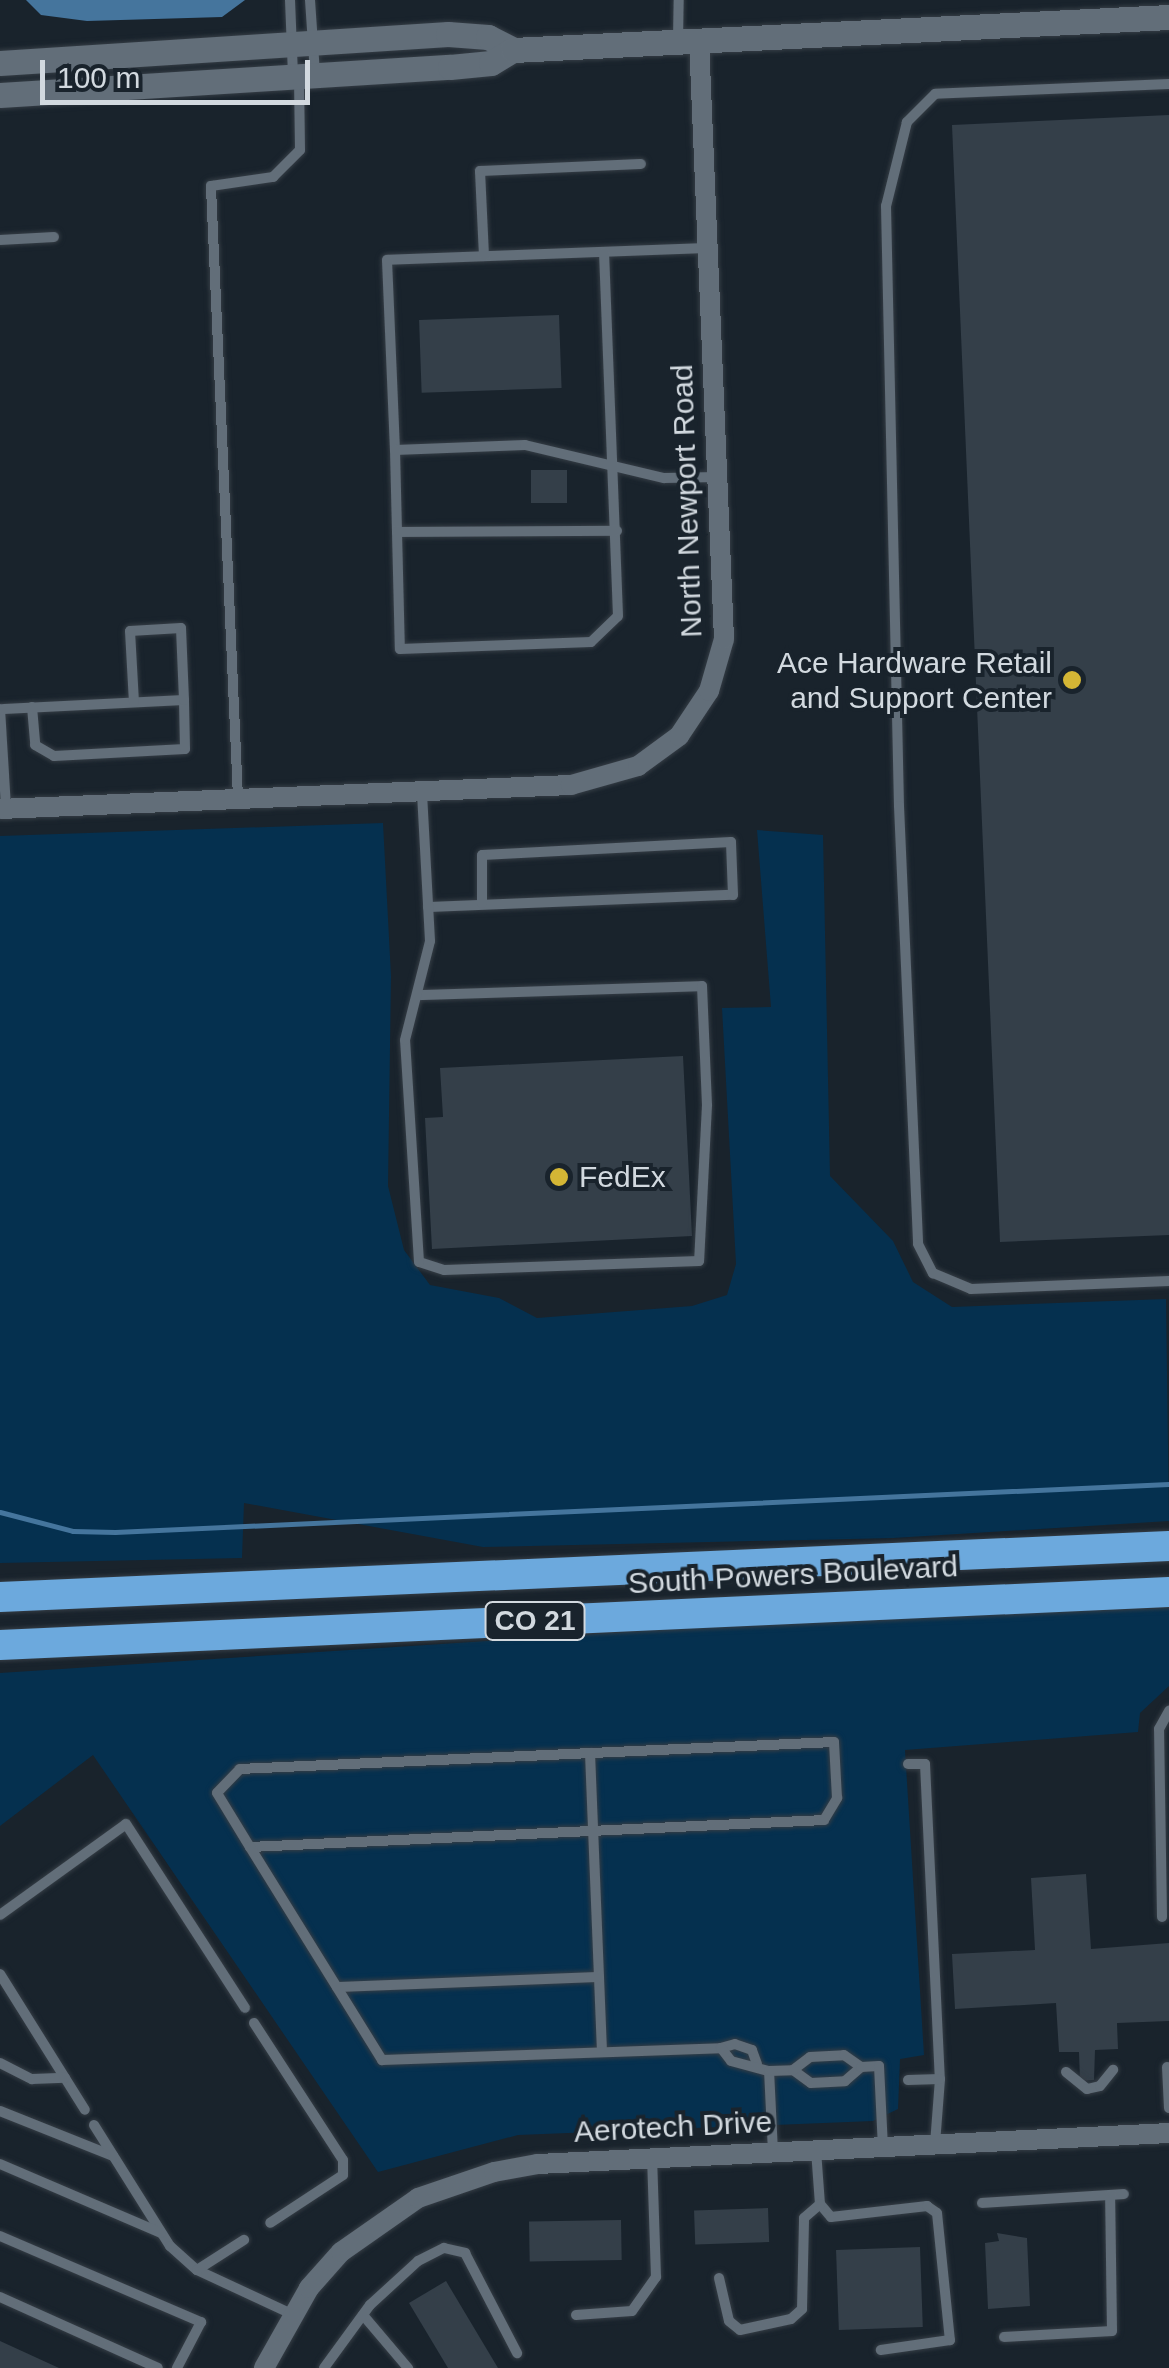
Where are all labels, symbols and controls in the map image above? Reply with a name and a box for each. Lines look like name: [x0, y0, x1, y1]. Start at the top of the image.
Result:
scale bar: [45, 40, 315, 102]
text: 100 m: [57, 61, 140, 94]
street label: North Newport Road: [664, 364, 710, 638]
place label: Ace Hardware Retail and Support Center: [777, 645, 1052, 716]
marker: Ace Hardware Retail and Support Center: [1061, 669, 1083, 691]
place label: FedEx: [579, 1159, 666, 1195]
marker: FedEx: [548, 1166, 570, 1188]
street label: South Powers Boulevard: [627, 1548, 959, 1602]
road number: CO 21: [482, 1598, 588, 1644]
street label: Aerotech Drive: [573, 2104, 773, 2150]

